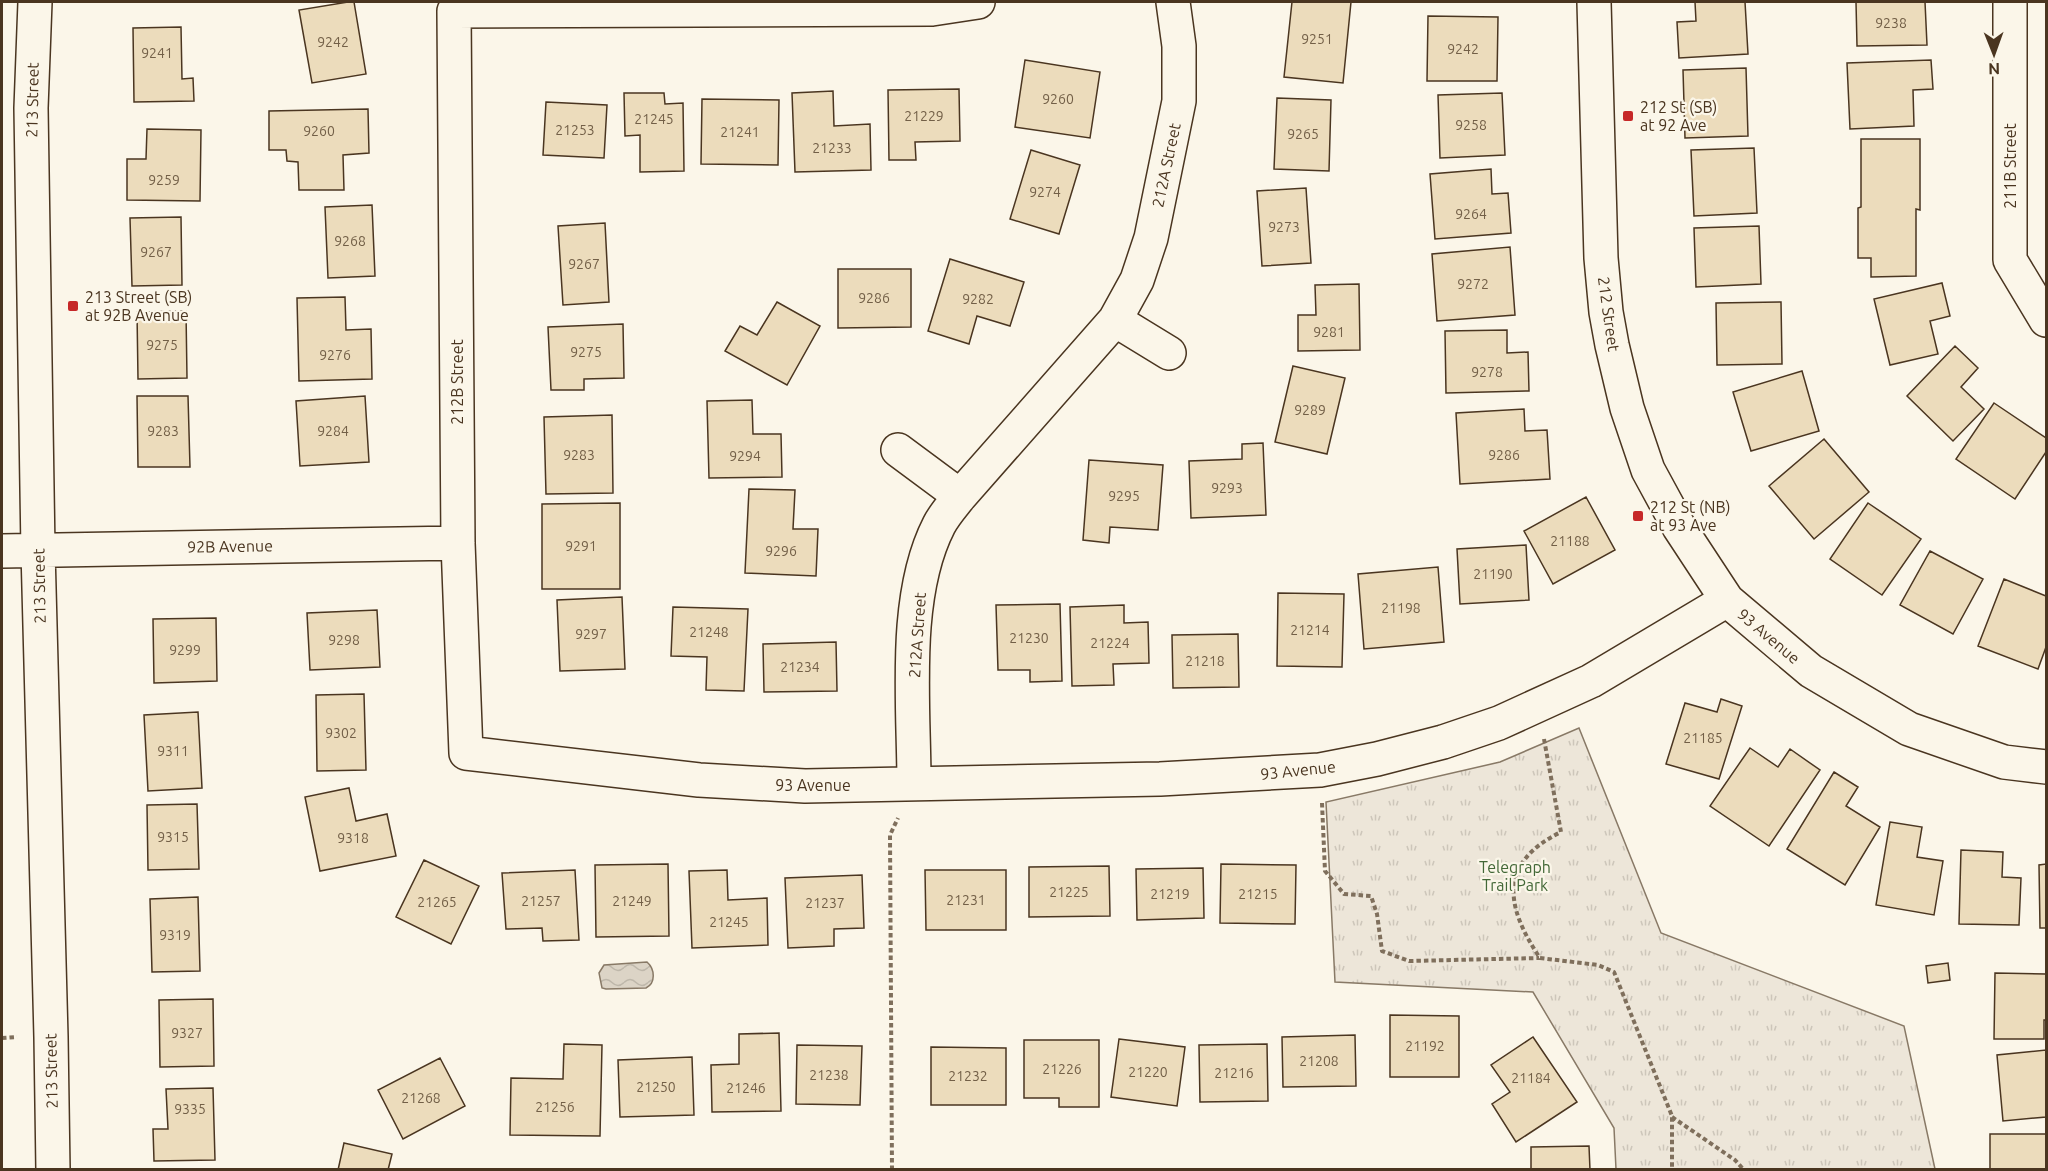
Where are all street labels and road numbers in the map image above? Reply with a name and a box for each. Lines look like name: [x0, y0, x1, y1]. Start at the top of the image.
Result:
street label: 213 Street: [22, 61, 42, 138]
street label: 212A Street: [1148, 120, 1184, 209]
street label: 211B Street: [2001, 123, 2019, 209]
street label: 212 Street: [1595, 275, 1623, 353]
street label: 212B Street: [448, 339, 466, 425]
street label: 92B Avenue: [187, 536, 273, 556]
street label: 213 Street: [29, 547, 49, 624]
street label: 212A Street: [905, 591, 929, 678]
street label: 93 Avenue: [1734, 605, 1804, 667]
street label: 93 Avenue: [1259, 757, 1337, 783]
street label: 93 Avenue: [775, 776, 851, 794]
street label: 213 Street: [41, 1032, 61, 1109]

